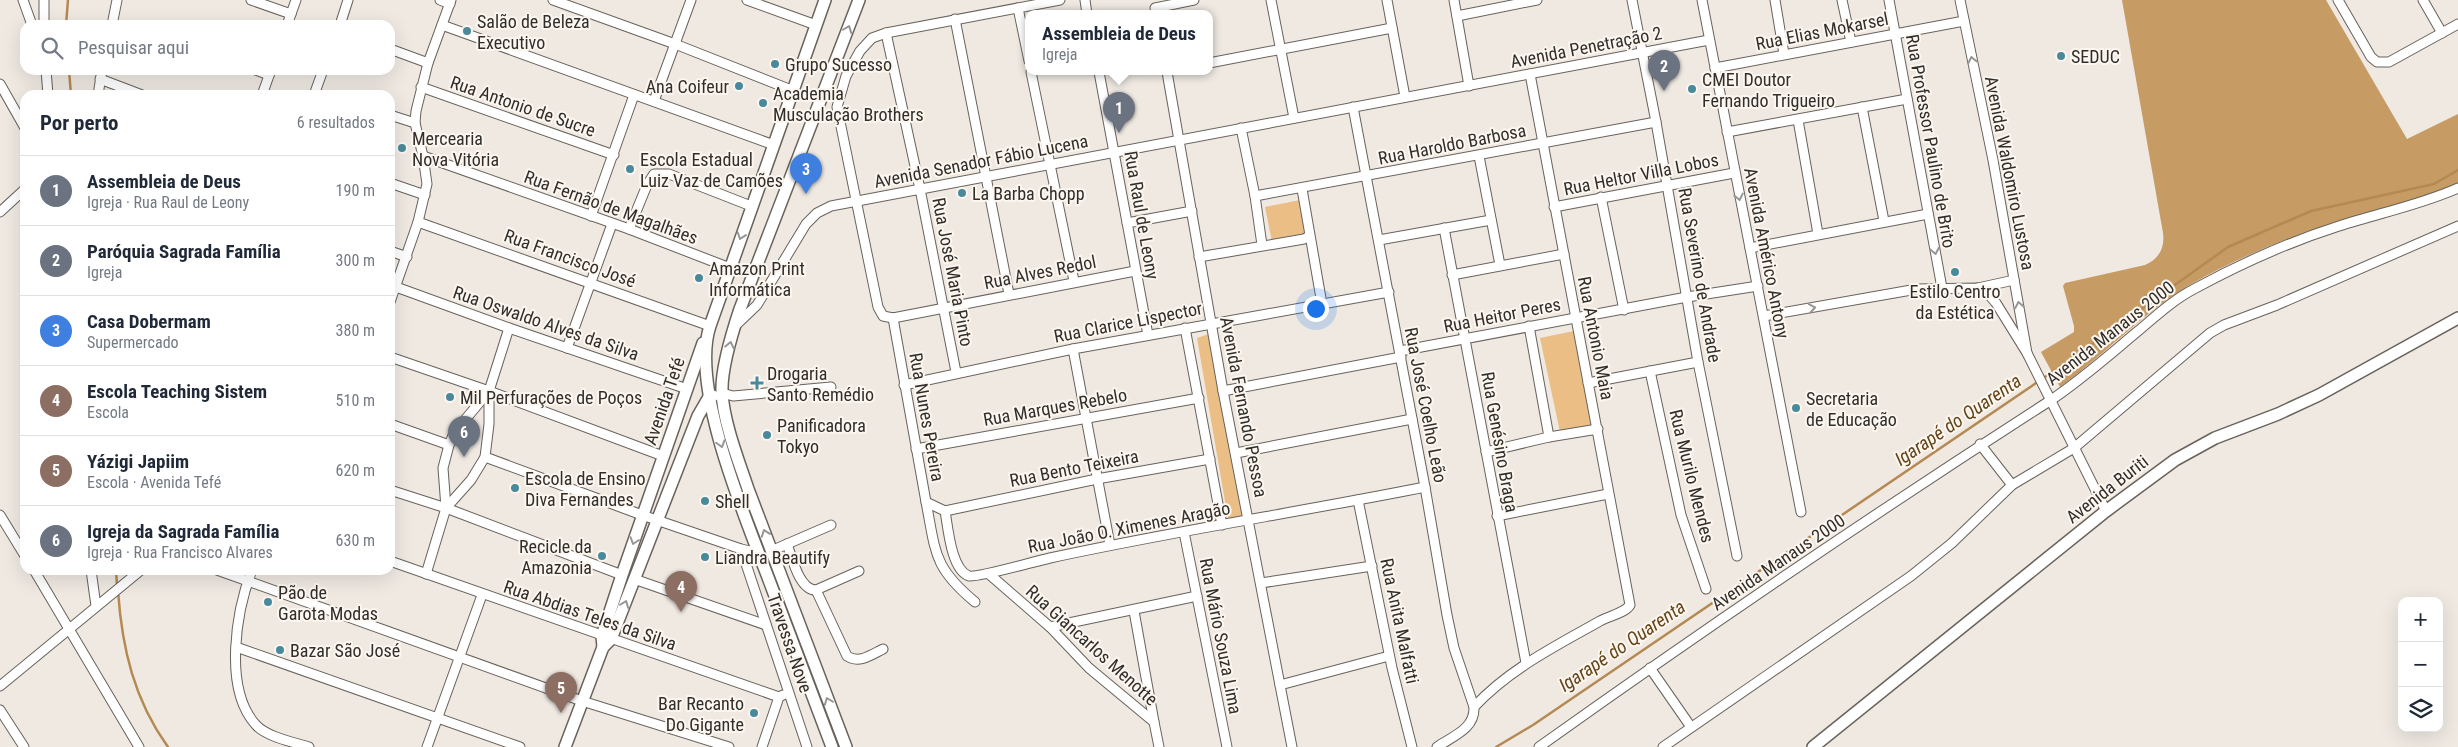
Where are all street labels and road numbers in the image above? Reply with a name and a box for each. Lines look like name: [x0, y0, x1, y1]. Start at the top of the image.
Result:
street label: Rua Elias Mokarsel: [1754, 8, 1890, 54]
street label: Avenida Penetração 2: [1508, 22, 1664, 72]
street label: Rua Professor Paulino de Brito: [1902, 32, 1960, 250]
street label: Rua Antonio de Sucre: [448, 71, 598, 141]
street label: Avenida Waldomiro Lustosa: [1981, 74, 2039, 272]
street label: Rua Haroldo Barbosa: [1376, 119, 1528, 169]
street label: Avenida Senador Fábio Lucena: [872, 130, 1090, 192]
street label: Rua Raul de Leony: [1120, 149, 1164, 281]
street label: Rua Heltor Villa Lobos: [1562, 149, 1720, 199]
street label: Rua Fernão de Magalhães: [521, 166, 701, 248]
street label: Avenida Américo Antony: [1740, 166, 1794, 341]
street label: Rua Severino de Andrade: [1674, 186, 1726, 364]
street label: Rua José Maria Pinto: [928, 196, 978, 348]
street label: Rua Francisco José: [501, 224, 639, 292]
street label: Rua Alves Redol: [982, 251, 1098, 293]
street label: Rua Antonio Maia: [1574, 275, 1618, 401]
street label: Avenida Manaus 2000: [2042, 277, 2178, 389]
street label: Rua Oswaldo Alves da Silva: [450, 281, 642, 365]
street label: Rua Heitor Peres: [1442, 293, 1562, 337]
street label: Rua Clarice Lispector: [1052, 297, 1204, 347]
street label: Avenida Fernando Pessoa: [1216, 315, 1272, 499]
street label: Rua José Coelho Leão: [1401, 326, 1451, 484]
street label: Rua Nunes Pereira: [905, 351, 949, 483]
street label: Avenida Tefé: [639, 355, 689, 447]
street label: Rua Genésino Braga: [1477, 370, 1523, 514]
street label: Rua Marques Rebelo: [982, 384, 1128, 430]
street label: Rua Murilo Mendes: [1665, 407, 1719, 545]
street label: Rua Bento Teixeira: [1008, 445, 1140, 491]
street label: Avenida Buriti: [2062, 451, 2152, 527]
street label: Rua João O. Ximenes Aragão: [1026, 497, 1232, 557]
street label: Avenida Manaus 2000: [1707, 509, 1849, 615]
street label: Rua Mário Souza Lima: [1196, 556, 1246, 716]
street label: Rua Anita Malfatti: [1376, 556, 1424, 686]
street label: Rua Abdias Teles da Silva: [501, 576, 679, 654]
street label: Rua Giancarlos Menotte: [1022, 580, 1162, 710]
street label: Travessa Nove: [763, 591, 817, 695]

